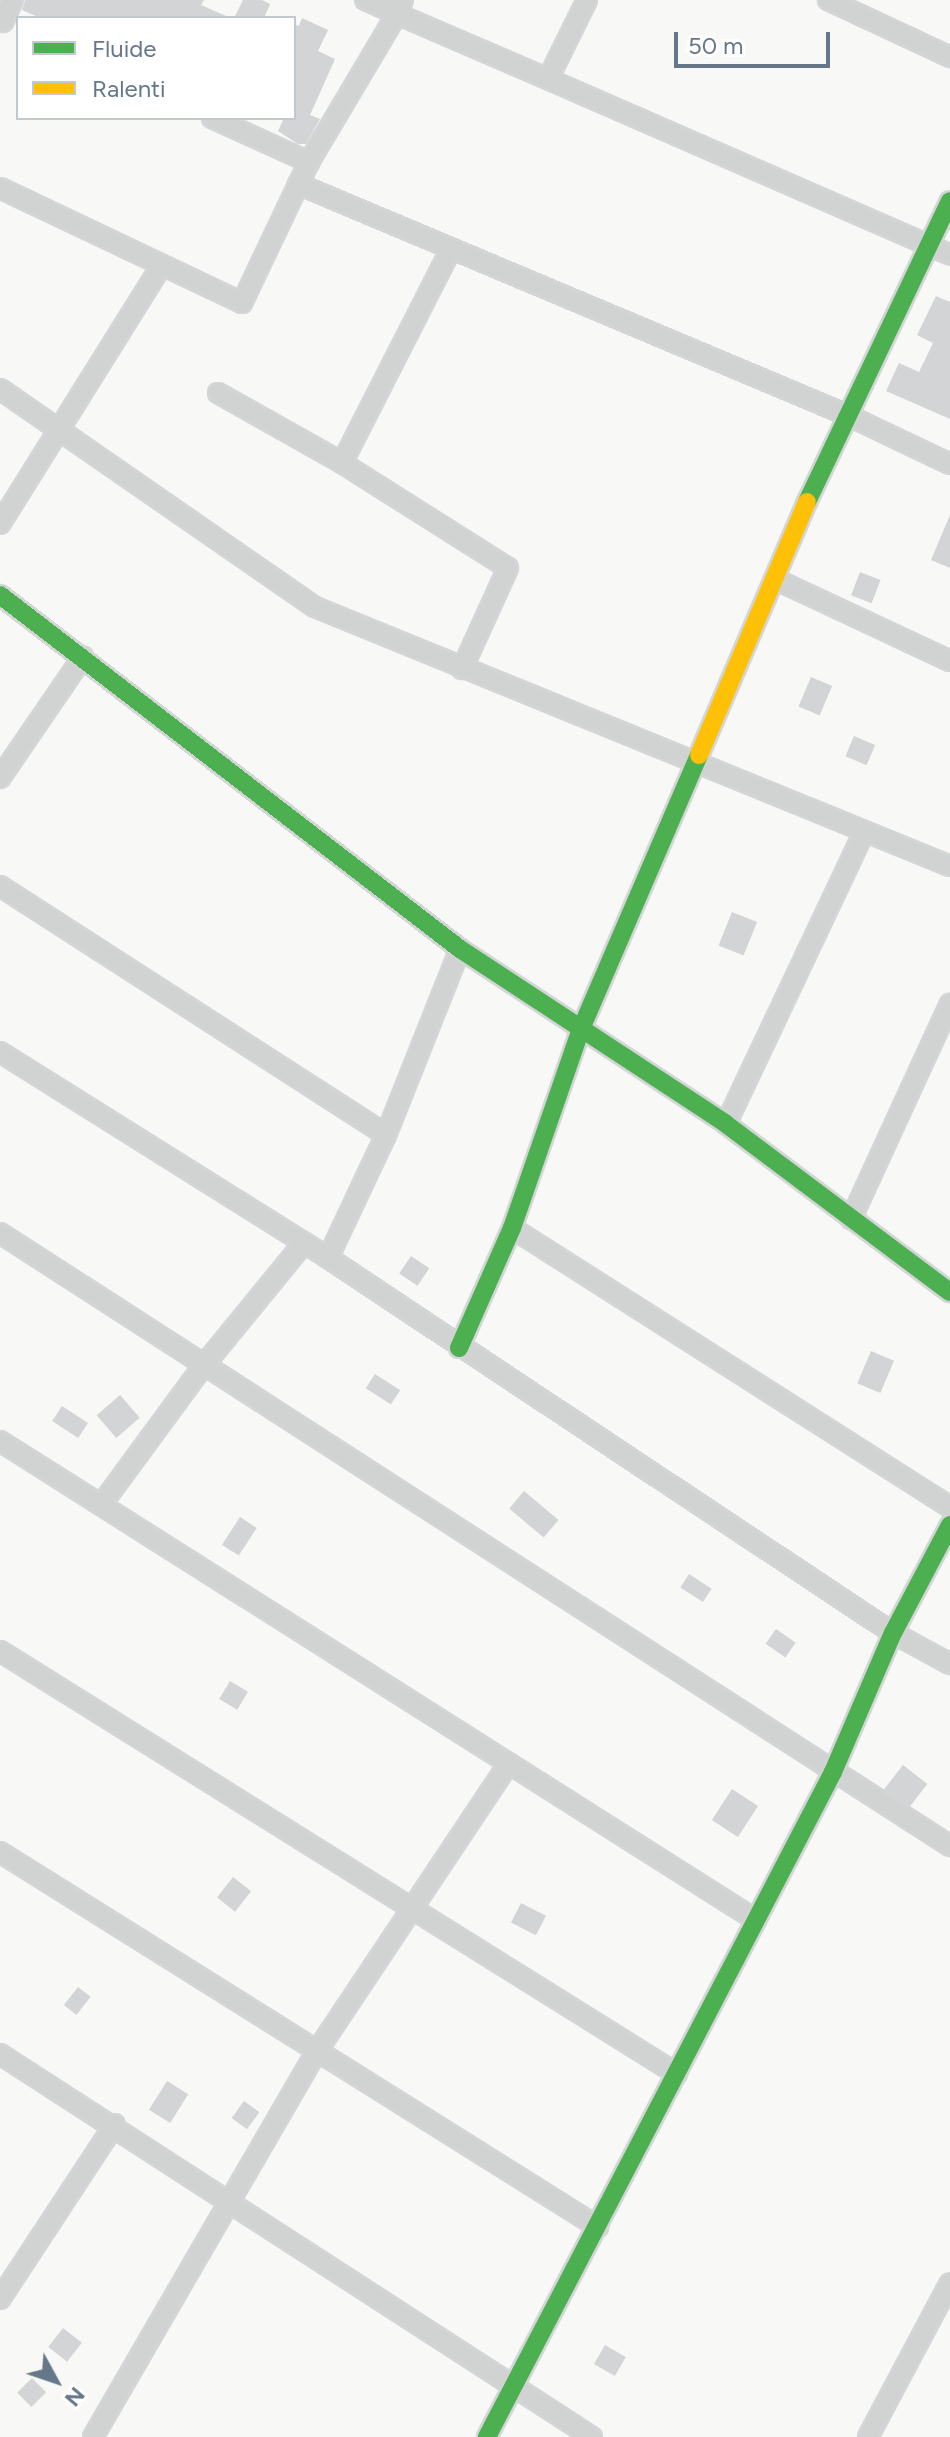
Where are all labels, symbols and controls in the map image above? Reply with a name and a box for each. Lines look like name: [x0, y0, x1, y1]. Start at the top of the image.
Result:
legend: [16, 16, 296, 120]
scale bar: [678, 16, 834, 66]
text: 50 m: [688, 31, 744, 60]
text: Fluide: [92, 34, 156, 63]
text: Ralenti: [92, 74, 166, 103]
north arrow: [16, 2341, 96, 2421]
text: N: [59, 2382, 91, 2412]

